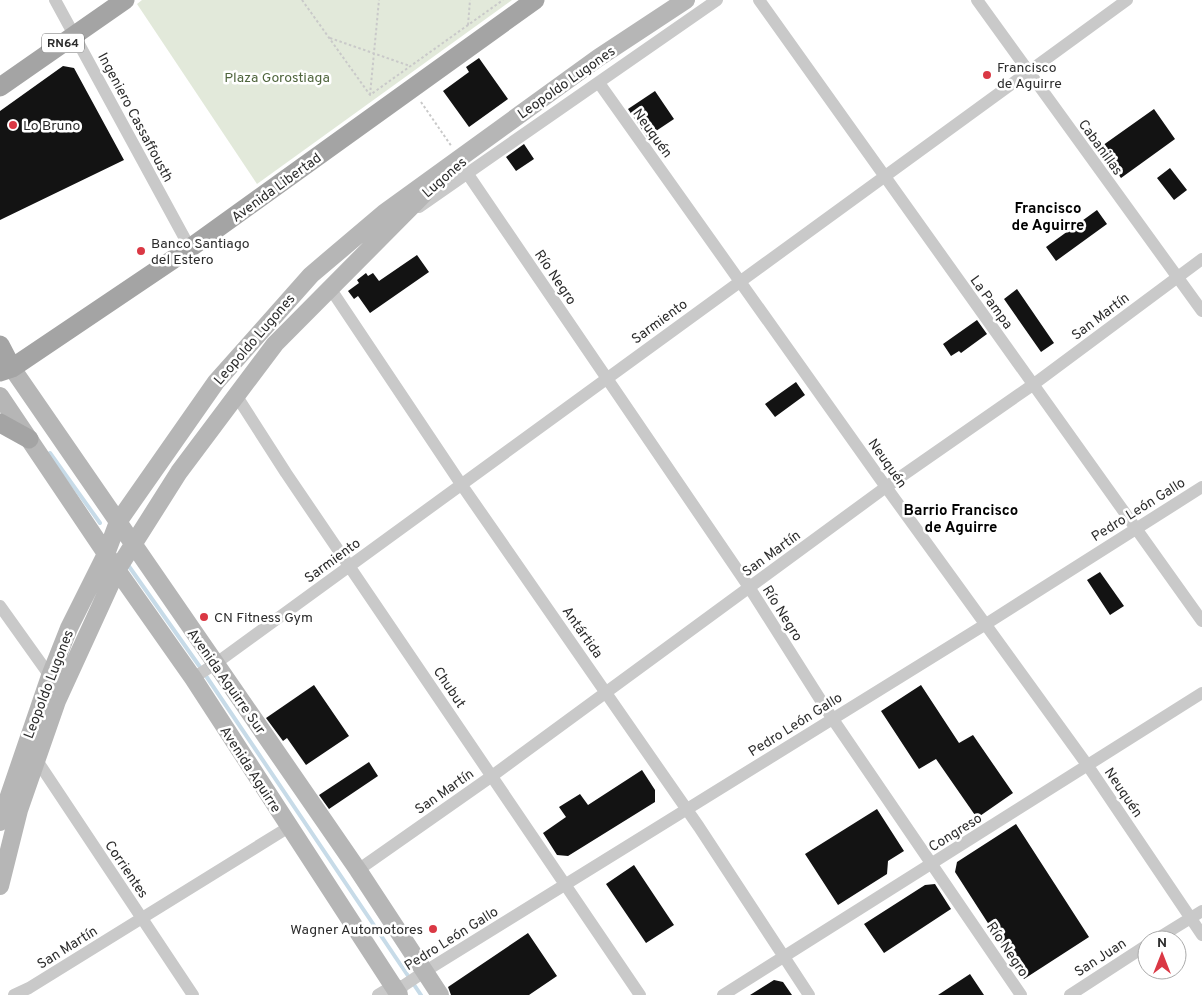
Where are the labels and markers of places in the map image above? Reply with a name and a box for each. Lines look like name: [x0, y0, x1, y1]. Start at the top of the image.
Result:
place label: Francisco de Aguirre: [997, 60, 1062, 93]
marker: Francisco de Aguirre: [981, 69, 993, 81]
place label: Lo Bruno: [23, 118, 81, 135]
marker: Lo Bruno: [7, 119, 19, 131]
place label: Banco Santiago del Estero: [151, 236, 250, 269]
marker: Banco Santiago del Estero: [135, 245, 147, 257]
place label: CN Fitness Gym: [214, 610, 313, 627]
marker: CN Fitness Gym: [198, 611, 210, 623]
place label: Wagner Automotores: [290, 922, 423, 939]
marker: Wagner Automotores: [427, 923, 439, 935]

